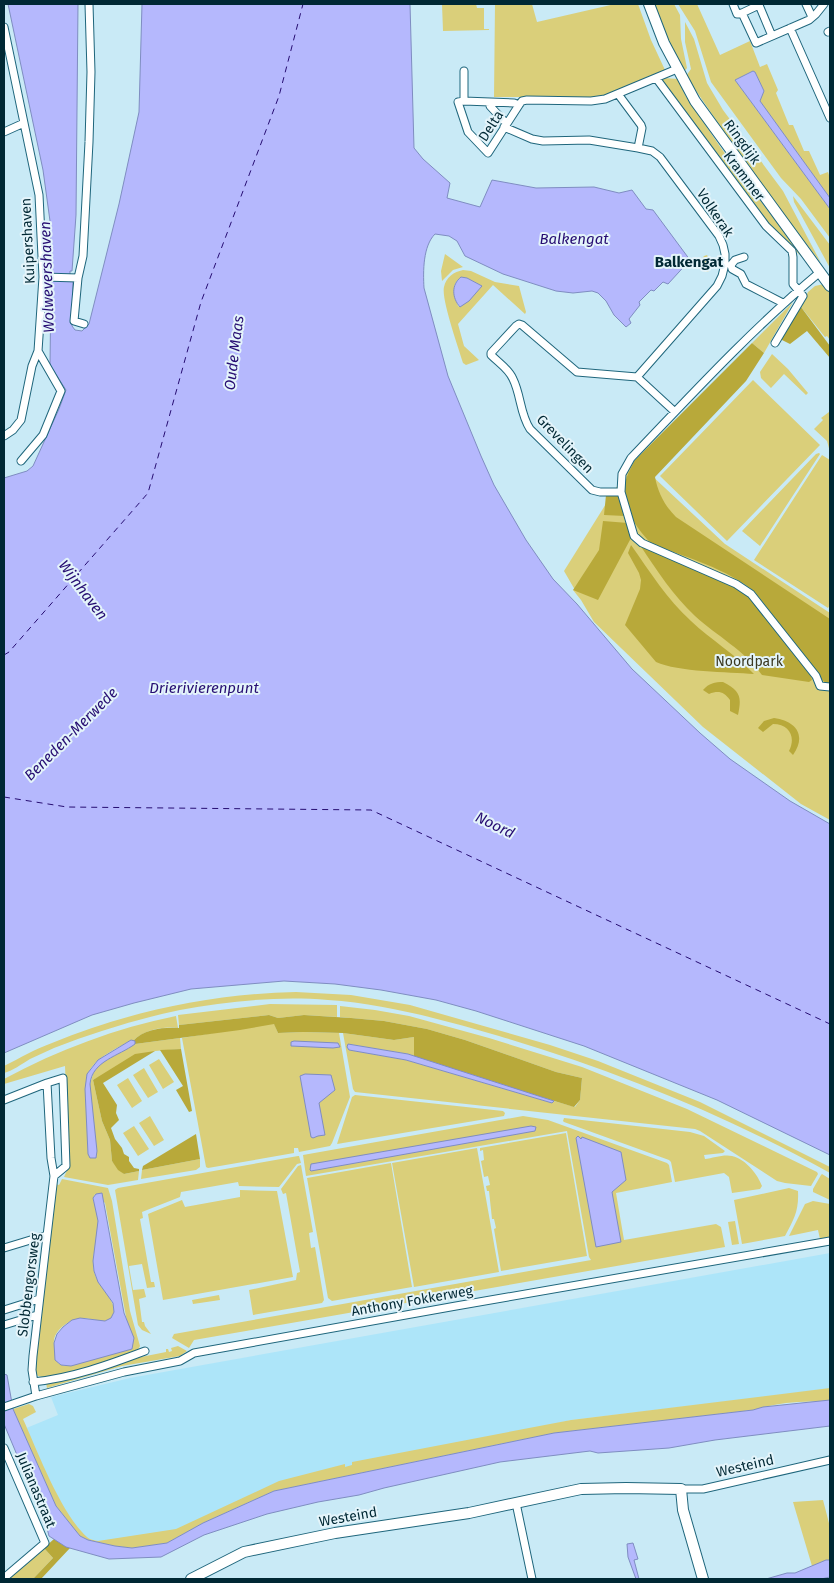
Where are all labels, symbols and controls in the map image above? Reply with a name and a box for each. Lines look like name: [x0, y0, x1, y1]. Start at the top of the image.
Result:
street label: Delta: [475, 107, 507, 145]
street label: Ringdijk: [720, 116, 764, 168]
street label: Krammer: [720, 148, 769, 205]
street label: Volkerak: [693, 186, 738, 241]
street label: Kuipershaven: [17, 198, 39, 284]
water label: Wolwevershaven: [36, 221, 58, 333]
water label: Balkengat: [539, 230, 609, 248]
district label: Balkengat: [655, 253, 724, 271]
water label: Oude Maas: [220, 315, 248, 391]
street label: Grevelingen: [533, 411, 597, 477]
water label: Wijnhaven: [55, 557, 111, 623]
park label: Noordpark: [715, 653, 784, 670]
water label: Drierivierenpunt: [149, 679, 259, 697]
water label: Beneden-Merwede: [21, 684, 121, 784]
water label: Noord: [472, 808, 518, 842]
street label: Slobbengorsweg: [14, 1232, 44, 1338]
street label: Anthony Fokkerweg: [350, 1282, 475, 1320]
street label: Julianastraat: [12, 1450, 60, 1531]
street label: Westeind: [715, 1451, 775, 1481]
street label: Westeind: [318, 1504, 378, 1530]

